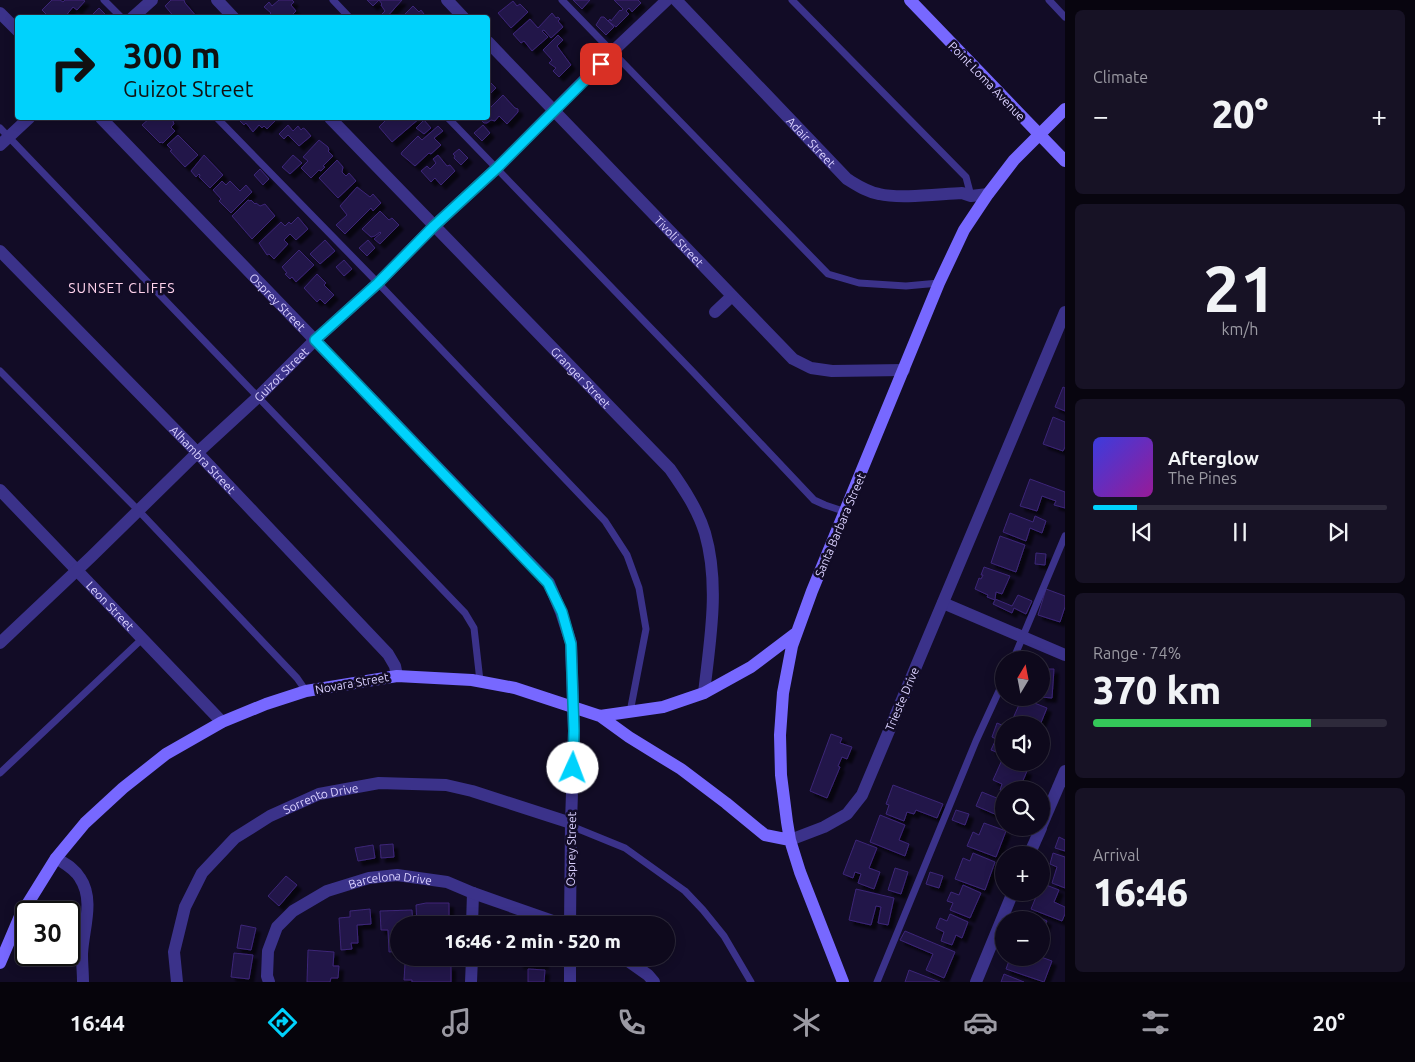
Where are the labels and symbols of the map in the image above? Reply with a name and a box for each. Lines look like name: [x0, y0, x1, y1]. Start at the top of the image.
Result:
street label: Point Loma Avenue: [946, 39, 1028, 123]
pin: [580, 43, 622, 85]
street label: Adair Street: [784, 114, 839, 170]
street label: Tivoli Street: [652, 213, 707, 269]
street label: Osprey Street: [247, 270, 309, 333]
district label: SUNSET CLIFFS: [68, 280, 176, 296]
street label: Guizot Street: [251, 344, 311, 404]
street label: Granger Street: [549, 344, 614, 411]
street label: Alhambra Street: [168, 423, 239, 496]
street label: Santa Barbara Street: [812, 471, 868, 579]
street label: Leon Street: [84, 578, 137, 633]
north arrow: [995, 651, 1050, 706]
street label: Trieste Drive: [883, 665, 921, 733]
street label: Novara Street: [314, 670, 390, 696]
position arrow: [546, 741, 598, 793]
street label: Sorrento Drive: [281, 780, 359, 816]
street label: Osprey Street: [564, 811, 578, 886]
street label: Barcelona Drive: [347, 868, 433, 891]
speed limit sign: 30: [15, 901, 80, 966]

